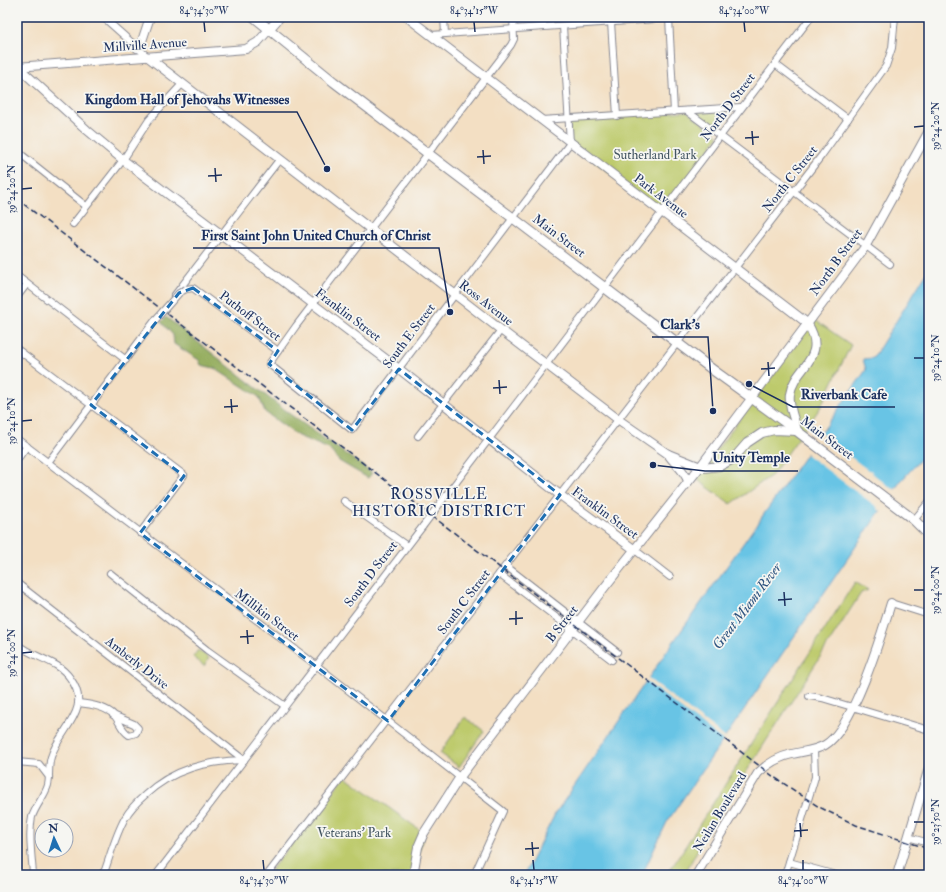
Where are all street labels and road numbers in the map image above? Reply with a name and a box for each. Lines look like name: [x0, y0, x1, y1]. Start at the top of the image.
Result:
street label: Millville Avenue: [102, 34, 188, 56]
street label: North D Street: [697, 70, 759, 144]
street label: North C Street: [759, 143, 821, 215]
street label: Park Avenue: [631, 170, 692, 222]
street label: Main Street: [529, 211, 589, 261]
street label: North B Street: [806, 225, 866, 299]
street label: Ross Avenue: [456, 277, 517, 330]
street label: Franklin Street: [312, 285, 384, 345]
street label: Puthoff Street: [216, 288, 284, 344]
street label: South E Street: [379, 300, 439, 372]
street label: Main Street: [797, 413, 857, 463]
street label: Franklin Street: [569, 483, 641, 543]
street label: South D Street: [341, 538, 401, 610]
street label: South C Street: [434, 566, 494, 638]
street label: Millikin Street: [232, 586, 302, 644]
street label: B Street: [543, 602, 581, 646]
street label: Amberly Drive: [101, 633, 172, 694]
street label: Neilan Boulevard: [690, 769, 751, 855]

